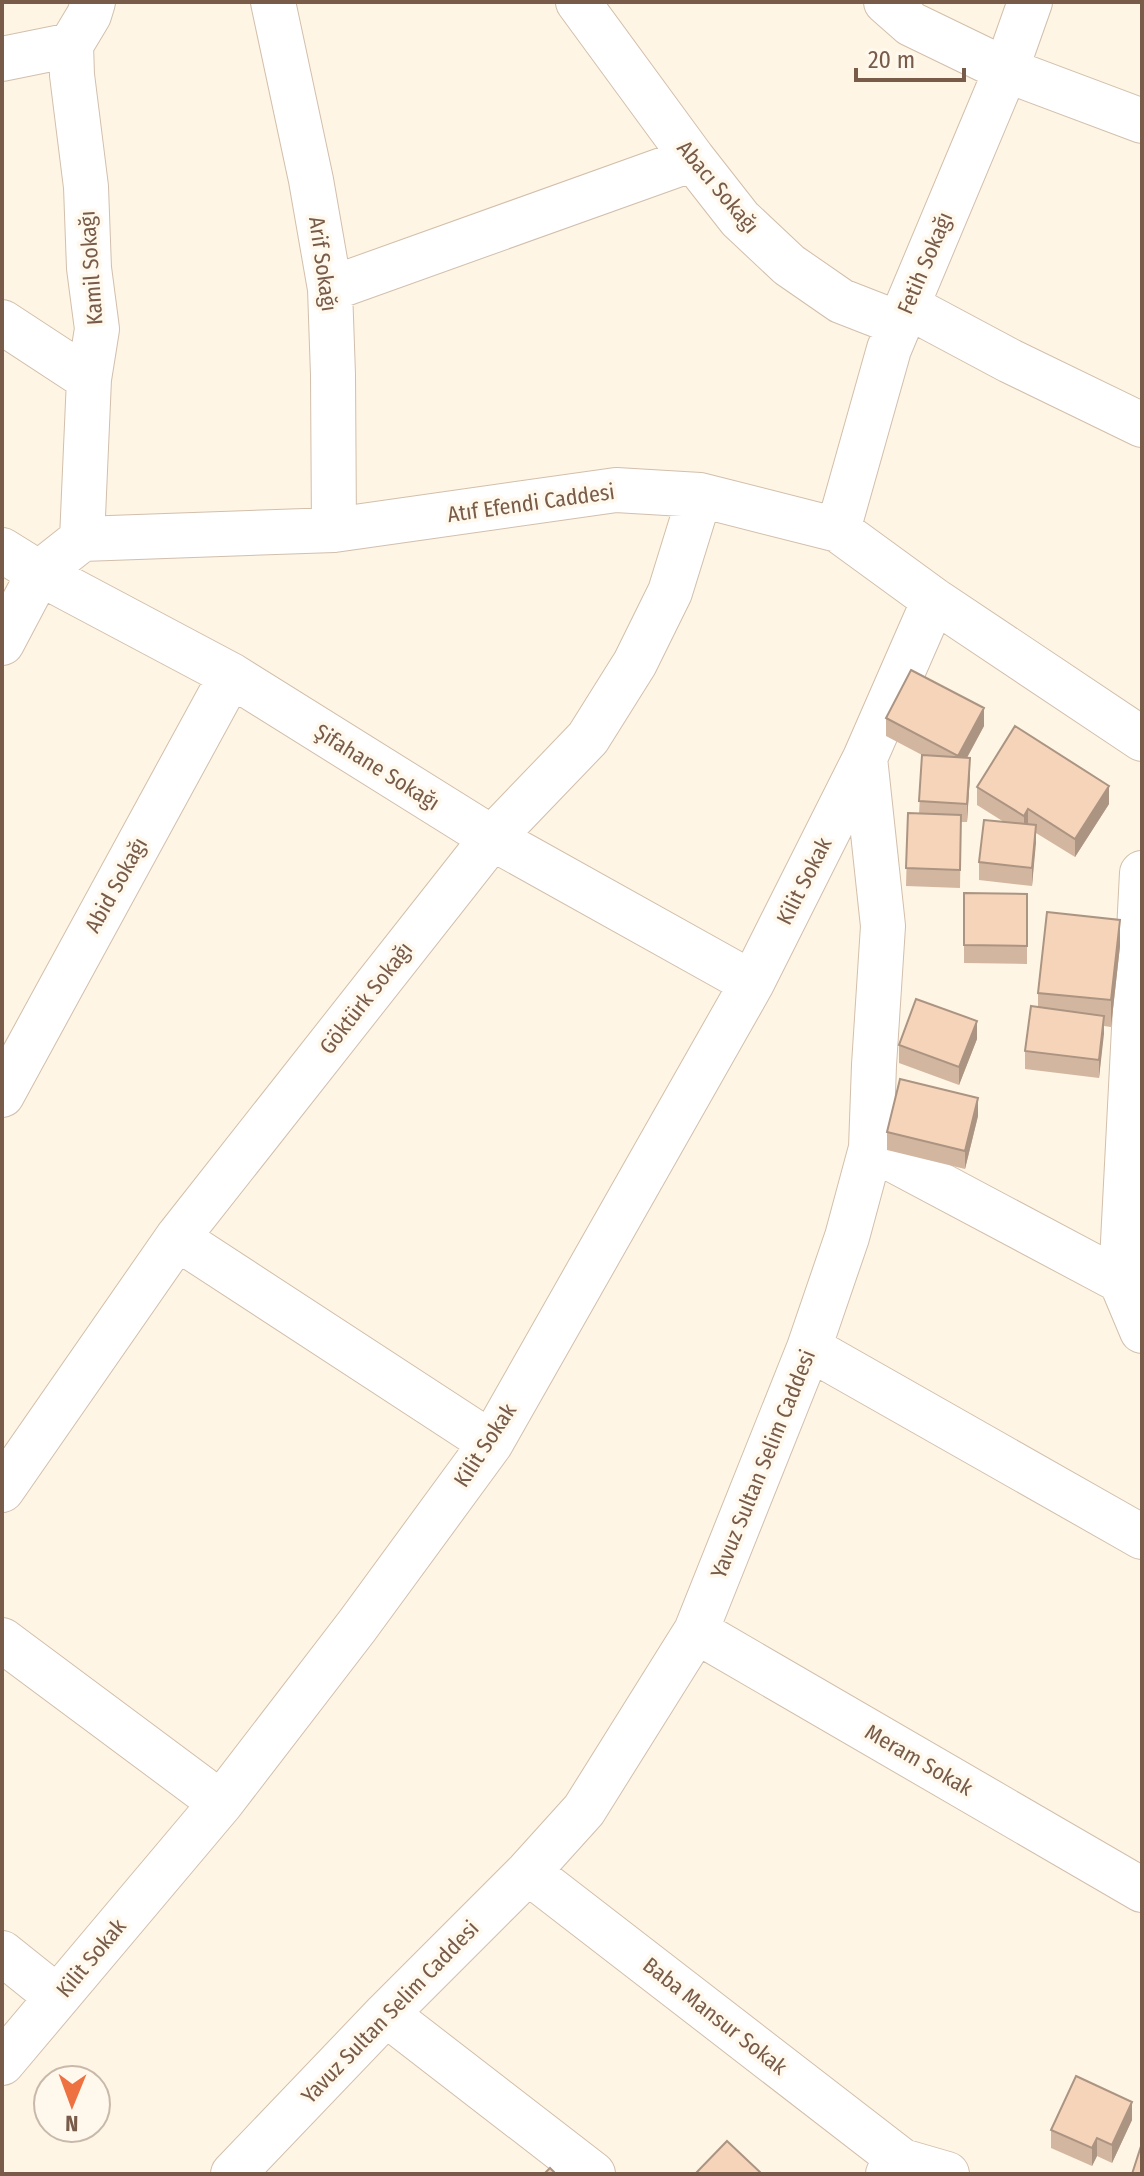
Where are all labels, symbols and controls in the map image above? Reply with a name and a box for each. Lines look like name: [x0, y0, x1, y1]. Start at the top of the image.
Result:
scale bar: [856, 32, 964, 82]
text: 20 m: [868, 46, 915, 74]
street label: Abacı Sokağı: [671, 135, 765, 239]
street label: Fetih Sokağı: [891, 208, 959, 318]
street label: Kamil Sokağı: [74, 210, 108, 326]
street label: Arif Sokağı: [303, 215, 343, 313]
street label: Atıf Efendi Caddesi: [446, 478, 616, 528]
street label: Şifahane Sokağı: [309, 718, 445, 816]
street label: Kilit Sokak: [771, 832, 838, 929]
street label: Abid Sokağı: [79, 833, 153, 937]
street label: Göktürk Sokağı: [314, 936, 418, 1060]
street label: Yavuz Sultan Selim Caddesi: [705, 1346, 821, 1582]
street label: Kilit Sokak: [448, 1397, 522, 1492]
street label: Meram Sokak: [860, 1718, 978, 1802]
street label: Kilit Sokak: [50, 1913, 132, 2003]
street label: Yavuz Sultan Selim Caddesi: [296, 1915, 484, 2109]
street label: Baba Mansur Sokak: [638, 1951, 793, 2081]
north arrow: [32, 2064, 112, 2144]
text: N: [65, 2110, 78, 2137]

